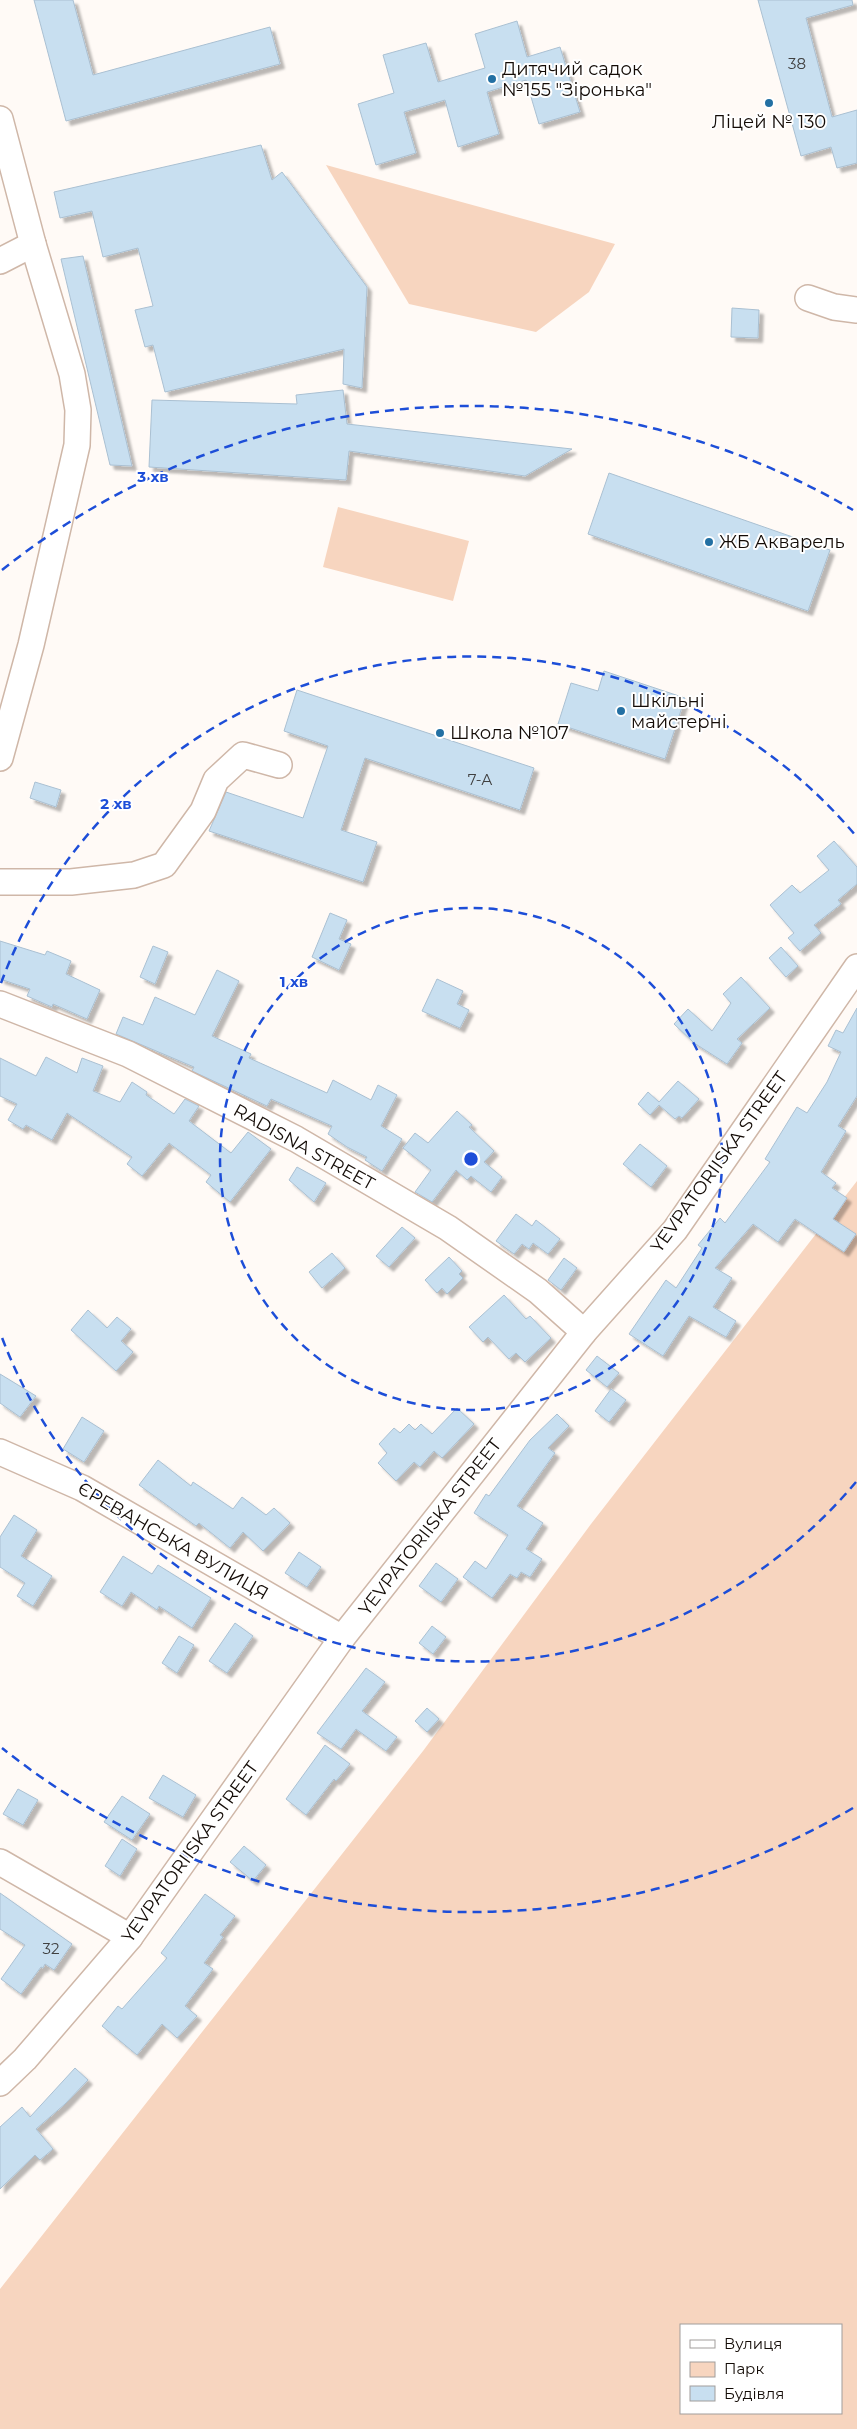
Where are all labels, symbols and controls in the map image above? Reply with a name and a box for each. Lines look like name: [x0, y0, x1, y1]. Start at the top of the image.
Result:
house number: 38: [788, 54, 806, 73]
place label: Дитячий садок №155 "Зіронька": [502, 58, 652, 101]
marker: Дитячий садок №155 "Зіронька": [486, 73, 498, 85]
marker: Ліцей № 130: [763, 97, 775, 109]
place label: Ліцей № 130: [712, 111, 826, 133]
text: 3 хв: [136, 467, 169, 486]
place label: ЖБ Акварель: [719, 531, 845, 553]
marker: ЖБ Акварель: [703, 536, 715, 548]
place label: Шкільні майстерні: [631, 690, 727, 733]
marker: Шкільні майстерні: [615, 705, 627, 717]
place label: Школа №107: [450, 722, 569, 744]
marker: Школа №107: [434, 727, 446, 739]
house number: 7-А: [468, 770, 492, 789]
text: 2 хв: [100, 794, 132, 813]
text: 1 хв: [280, 972, 308, 991]
street label: YEVPATORIISKA STREET: [646, 1067, 793, 1257]
street label: RADISNA STREET: [229, 1099, 379, 1195]
centre of rings: [462, 1150, 480, 1168]
street label: YEVPATORIISKA STREET: [354, 1434, 506, 1620]
street label: ЄРЕВАНСЬКА ВУЛИЦЯ: [74, 1477, 272, 1605]
street label: YEVPATORIISKA STREET: [117, 1757, 264, 1947]
house number: 32: [43, 1939, 59, 1958]
legend: [680, 2324, 842, 2414]
text: Вулиця: [724, 2334, 782, 2353]
text: Парк: [724, 2359, 764, 2378]
text: Будівля: [724, 2384, 784, 2403]

